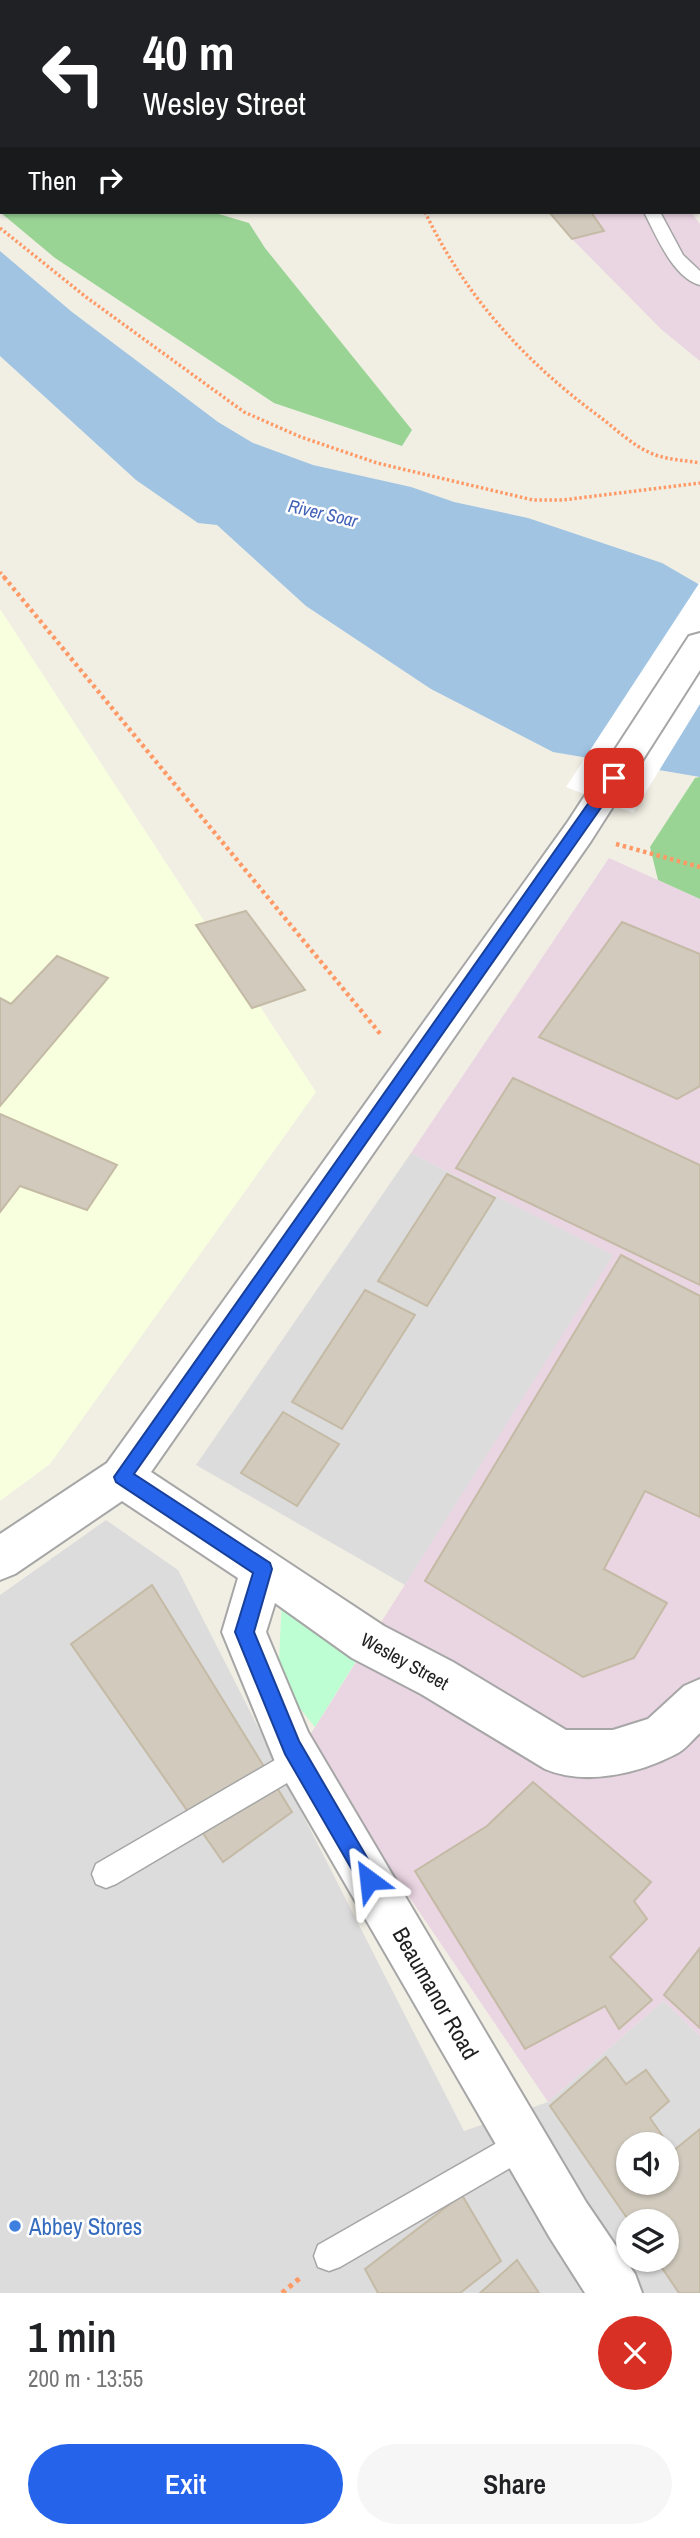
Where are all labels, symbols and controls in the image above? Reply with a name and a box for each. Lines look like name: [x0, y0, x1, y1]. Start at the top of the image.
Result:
text: 40 m: [143, 19, 235, 85]
icon: left: [28, 28, 119, 119]
text: Wesley Street: [143, 82, 306, 125]
icon: right: [91, 161, 129, 199]
text: Then: [28, 163, 77, 198]
water label: River Soar: [286, 493, 361, 533]
pin: [584, 748, 644, 808]
icon: arrive: [595, 759, 633, 797]
street label: Wesley Street: [356, 1626, 454, 1696]
position arrow: [332, 1843, 406, 1917]
street label: Beaumanor Road: [386, 1921, 486, 2065]
map controls: [616, 2132, 679, 2272]
button: sound: [616, 2132, 679, 2195]
button: layers: [616, 2209, 679, 2272]
place label: Abbey Stores: [28, 2211, 142, 2242]
marker: Abbey Stores: [7, 2218, 23, 2234]
text: 1 min: [28, 2309, 117, 2365]
button: close: [598, 2316, 672, 2390]
text: 200 m · 13:55: [28, 2363, 143, 2394]
button: Exit: [28, 2444, 343, 2524]
button: Share: [357, 2444, 672, 2524]

